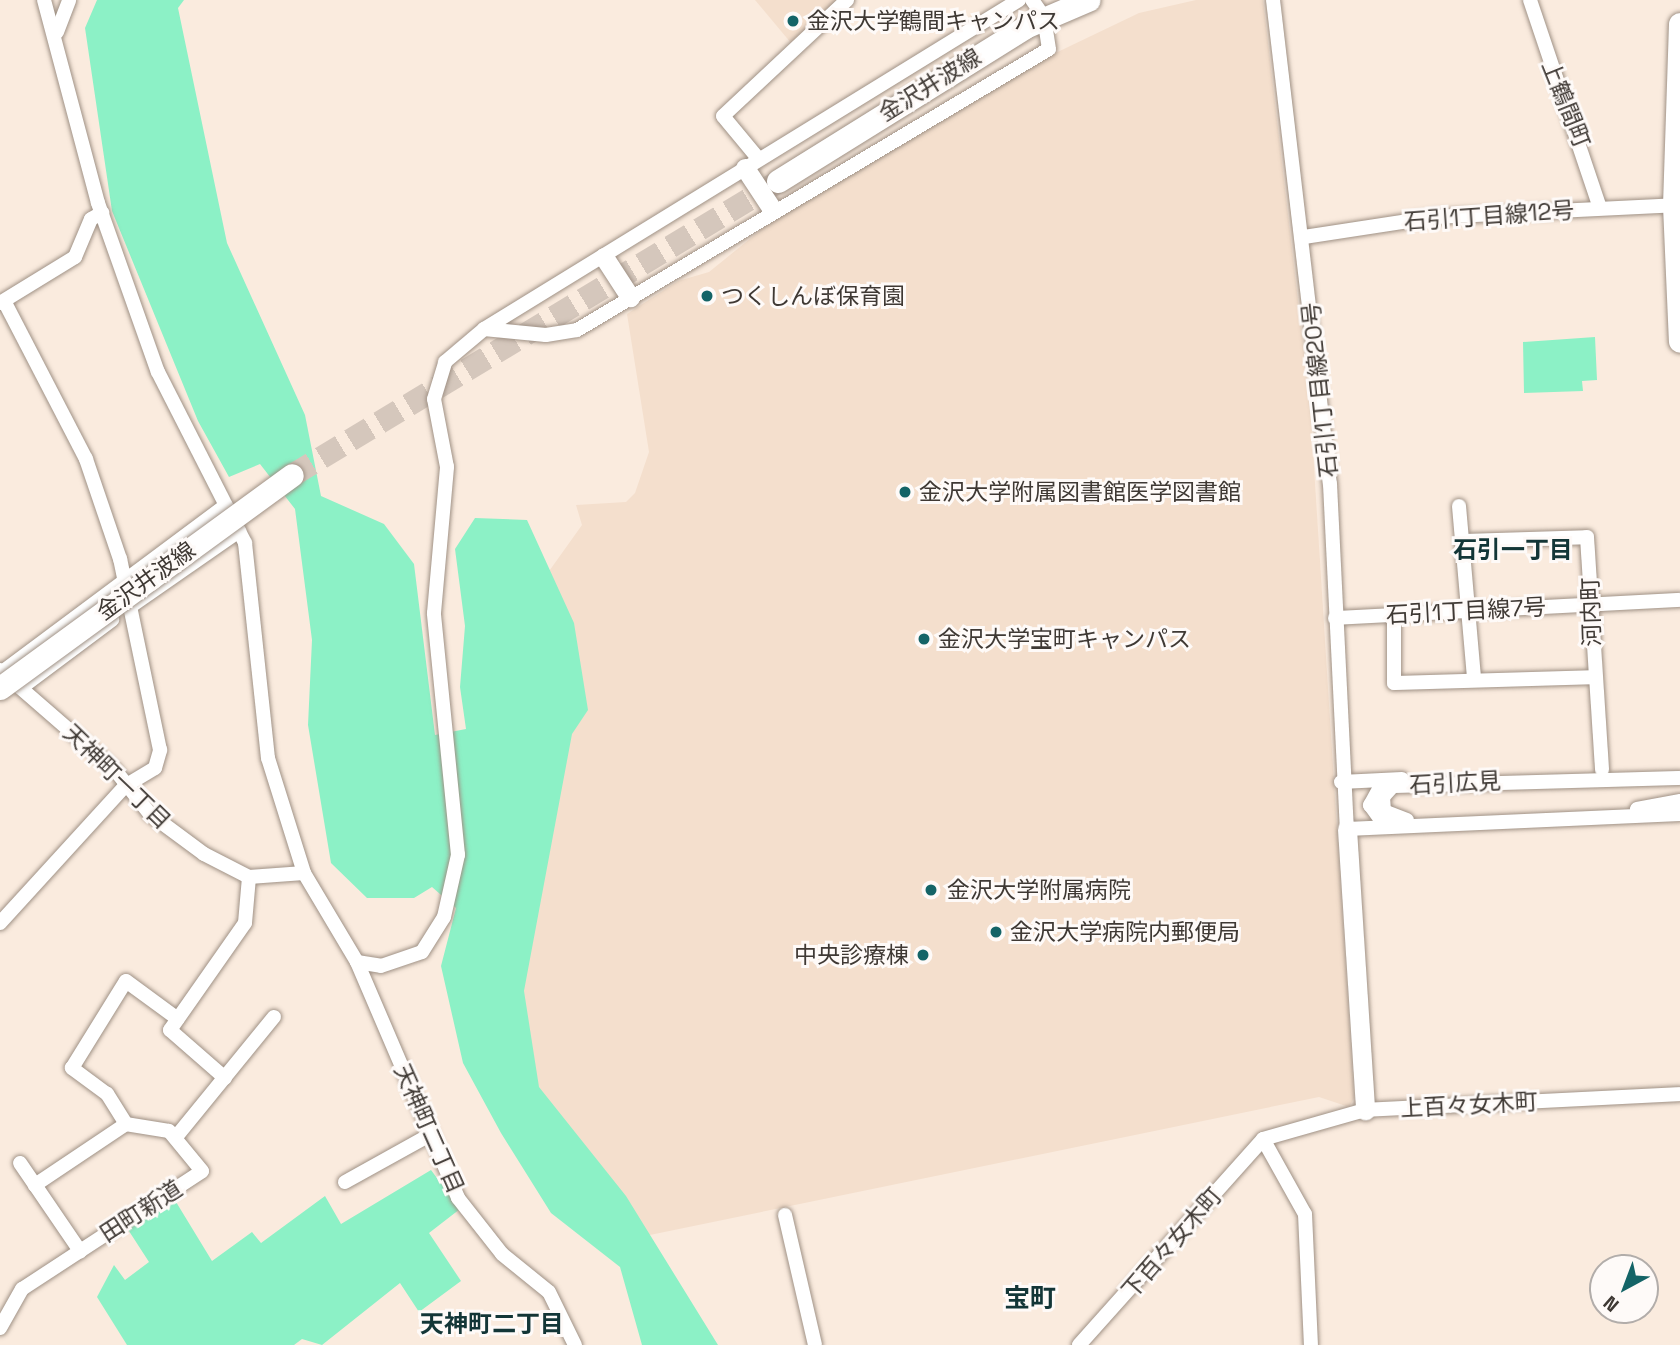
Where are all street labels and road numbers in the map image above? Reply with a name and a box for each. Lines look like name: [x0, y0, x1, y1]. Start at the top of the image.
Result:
street label: 金沢井波線: [874, 43, 986, 127]
street label: 上鶴間町: [1536, 56, 1596, 152]
street label: 石引1丁目線12号: [1403, 196, 1575, 236]
street label: 石引1丁目線20号: [1297, 301, 1343, 479]
street label: 金沢井波線: [91, 536, 201, 626]
street label: 河内町: [1576, 577, 1606, 647]
street label: 石引1丁目線7号: [1385, 593, 1547, 629]
street label: 天神町一丁目: [58, 719, 176, 835]
street label: 石引広見: [1408, 767, 1502, 799]
street label: 天神町二丁目: [388, 1060, 470, 1198]
street label: 上百々女木町: [1399, 1088, 1539, 1122]
street label: 田町新道: [95, 1174, 187, 1248]
street label: 下百々女木町: [1116, 1182, 1228, 1304]

